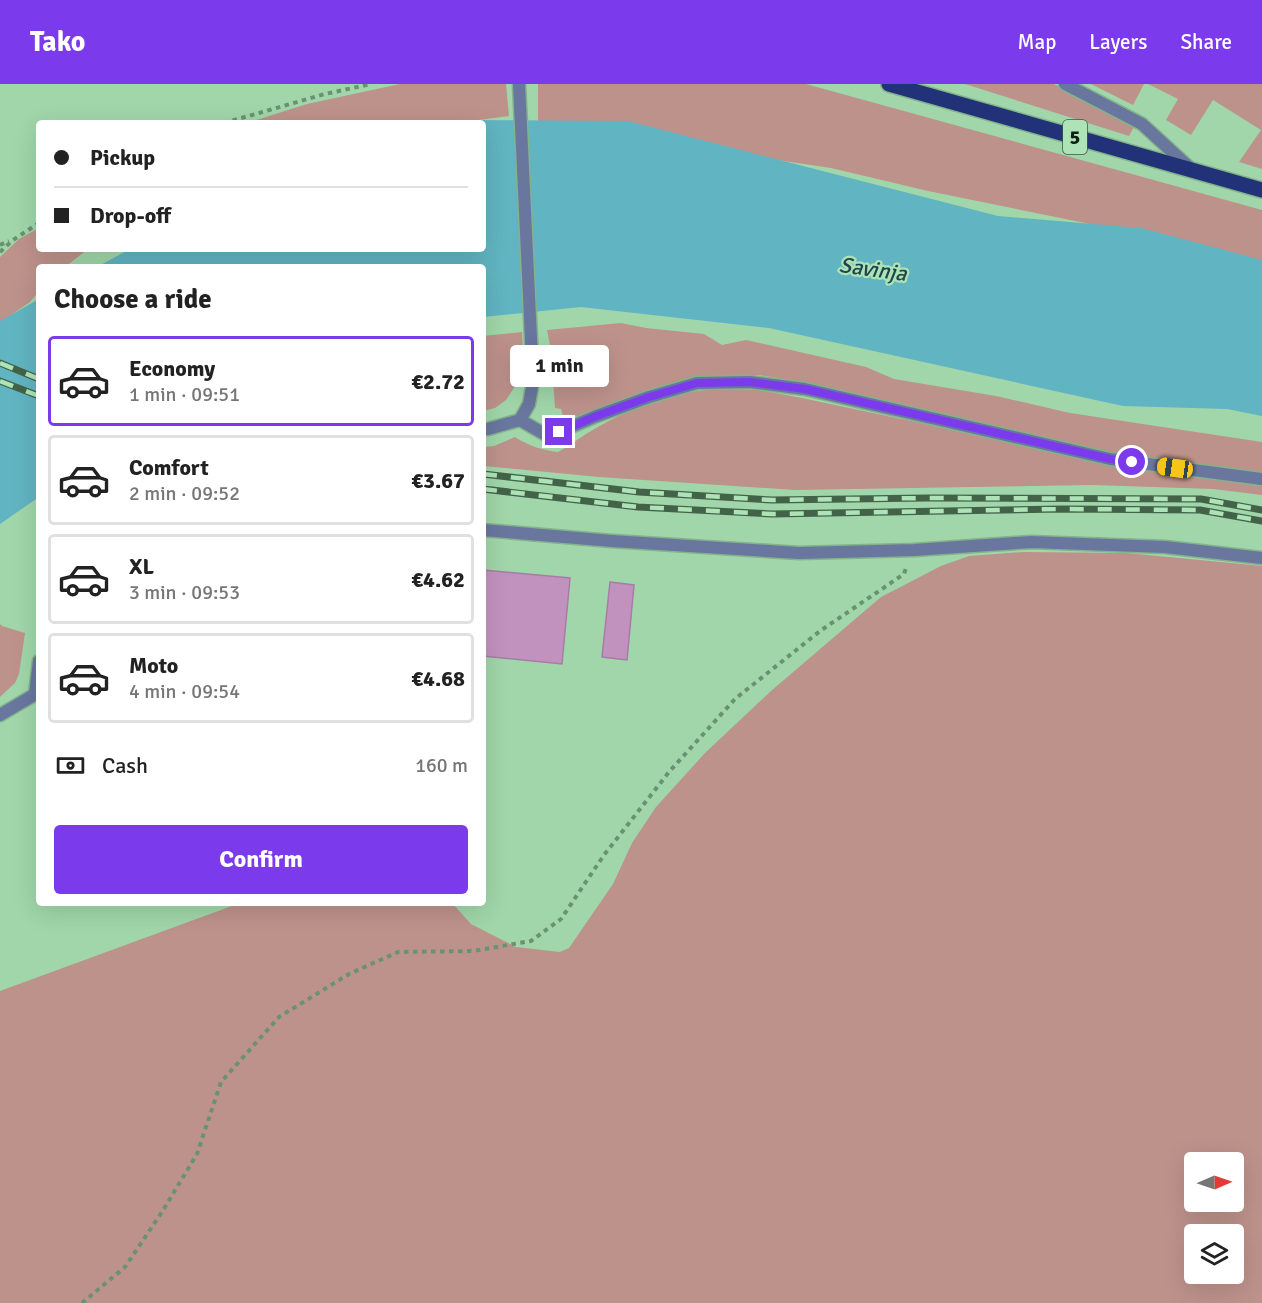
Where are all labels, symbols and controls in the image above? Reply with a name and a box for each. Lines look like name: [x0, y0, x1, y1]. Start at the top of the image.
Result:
text: Tako: [30, 25, 85, 59]
text: Map: [1018, 29, 1056, 55]
text: Layers: [1089, 29, 1147, 55]
text: Share: [1180, 29, 1232, 55]
road number: 5: [1063, 120, 1087, 154]
text: Pickup: [90, 144, 155, 171]
text: Drop-off: [90, 202, 171, 229]
water label: Savinja: [837, 251, 909, 287]
text: Choose a ride: [54, 283, 212, 316]
callout: 1 min: [510, 345, 608, 387]
text: 1 min: [535, 353, 584, 378]
icon: car: [57, 354, 111, 408]
text: Economy: [129, 355, 215, 382]
text: €2.72: [411, 368, 465, 395]
text: 1 min · 09:51: [129, 382, 240, 407]
route end: [545, 418, 572, 445]
route start: [1118, 448, 1145, 475]
icon: car: [57, 453, 111, 507]
text: Comfort: [129, 454, 209, 481]
car: [1156, 457, 1194, 479]
text: €3.67: [411, 467, 465, 494]
text: 2 min · 09:52: [129, 481, 240, 506]
icon: car: [57, 552, 111, 606]
text: XL: [129, 553, 154, 580]
text: €4.62: [411, 566, 465, 593]
text: 3 min · 09:53: [129, 580, 240, 605]
icon: car: [57, 651, 111, 705]
text: Moto: [129, 652, 178, 679]
text: €4.68: [411, 665, 465, 692]
text: 4 min · 09:54: [129, 679, 240, 704]
icon: cash: [54, 749, 87, 782]
text: Cash: [102, 752, 148, 779]
text: 160 m: [415, 753, 468, 778]
button: Confirm: [54, 825, 468, 894]
north arrow: [1184, 1152, 1244, 1212]
map controls: [1184, 1152, 1244, 1284]
button: layers: [1184, 1224, 1244, 1284]

